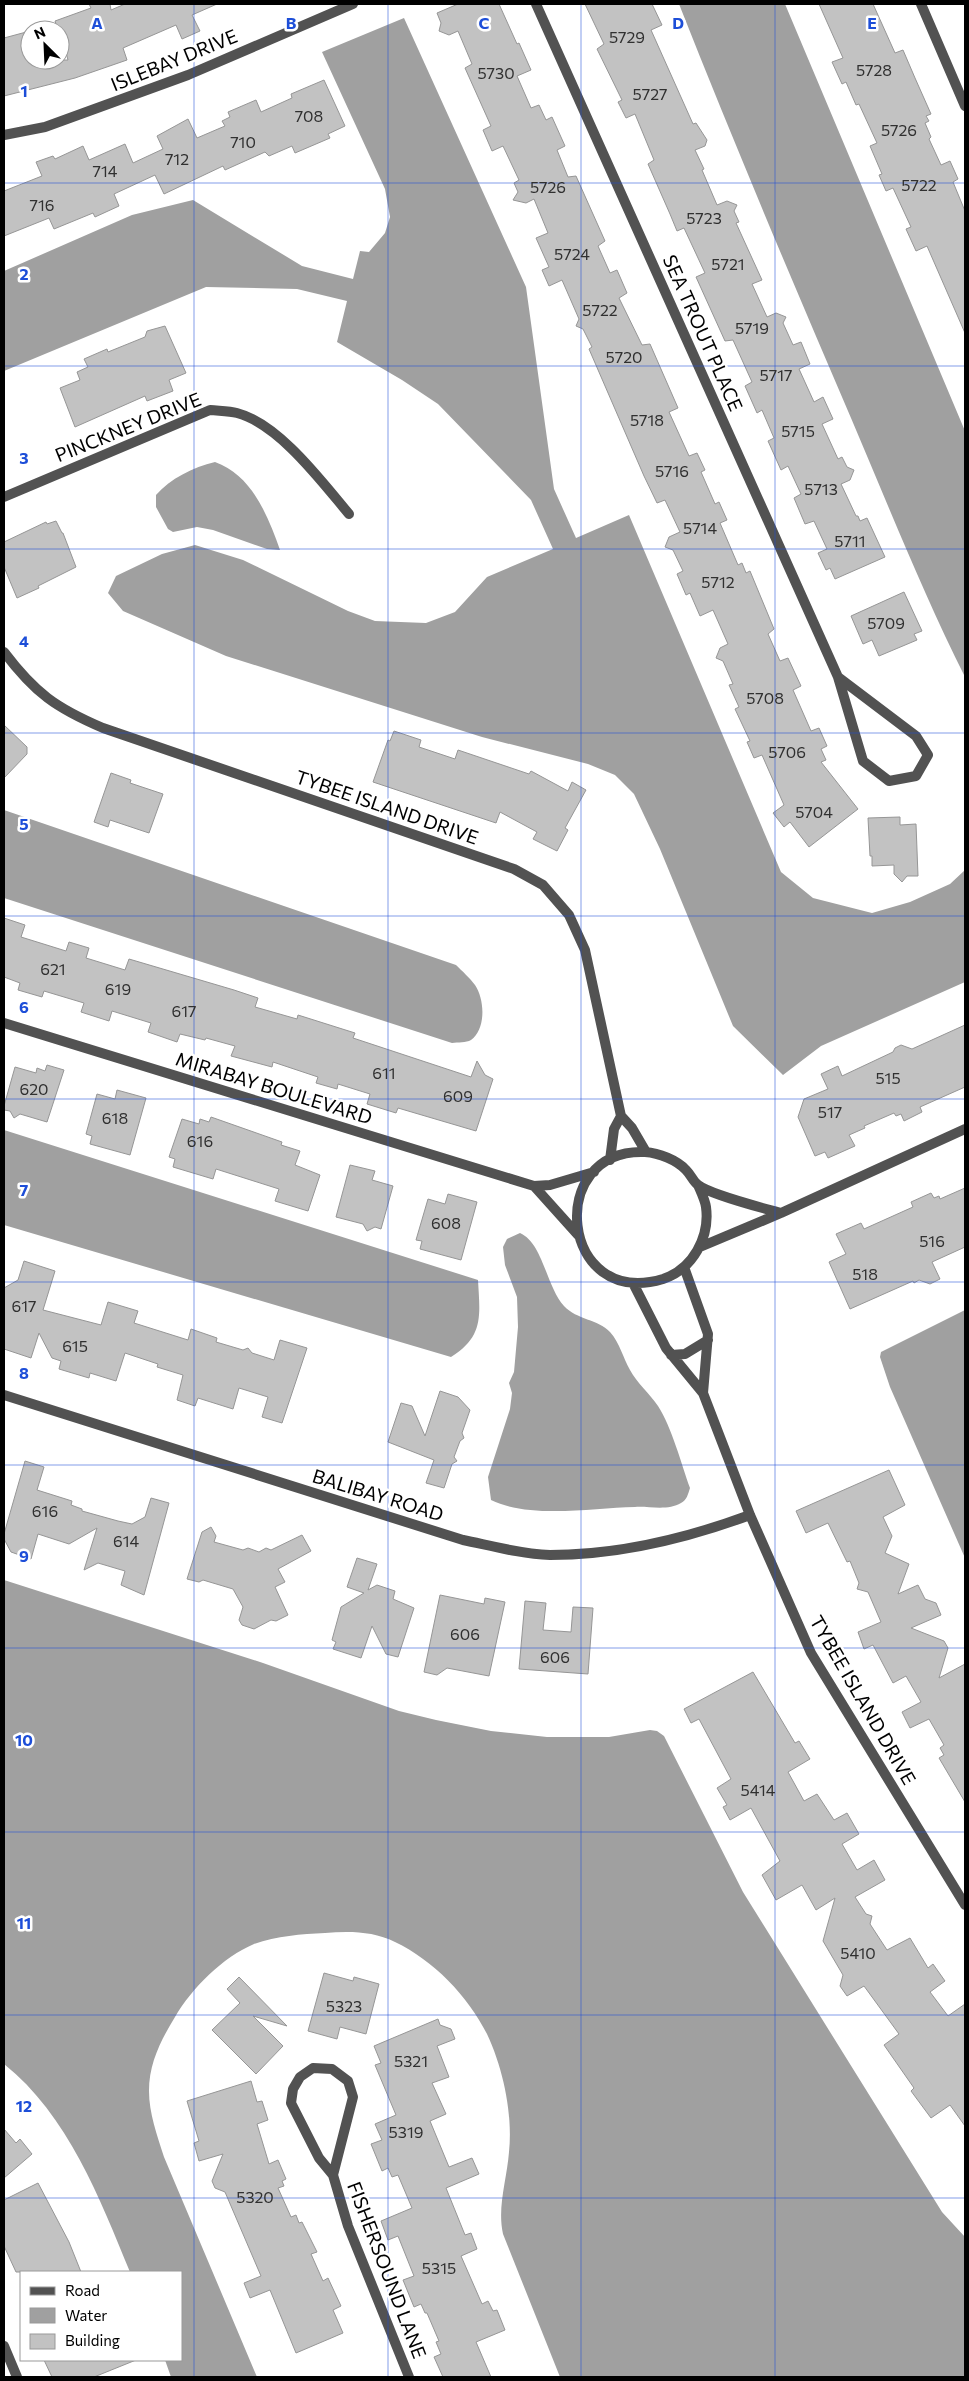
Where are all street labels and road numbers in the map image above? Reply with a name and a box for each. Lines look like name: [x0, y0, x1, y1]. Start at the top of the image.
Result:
street label: ISLEBAY DRIVE: [107, 24, 241, 95]
street label: SEA TROUT PLACE: [659, 251, 748, 415]
street label: PINCKNEY DRIVE: [52, 387, 204, 466]
street label: TYBEE ISLAND DRIVE: [293, 764, 482, 849]
street label: MIRABAY BOULEVARD: [173, 1047, 375, 1128]
street label: BALIBAY ROAD: [310, 1464, 446, 1525]
street label: TYBEE ISLAND DRIVE: [806, 1611, 921, 1789]
street label: FISHERSOUND LANE: [343, 2178, 432, 2362]

